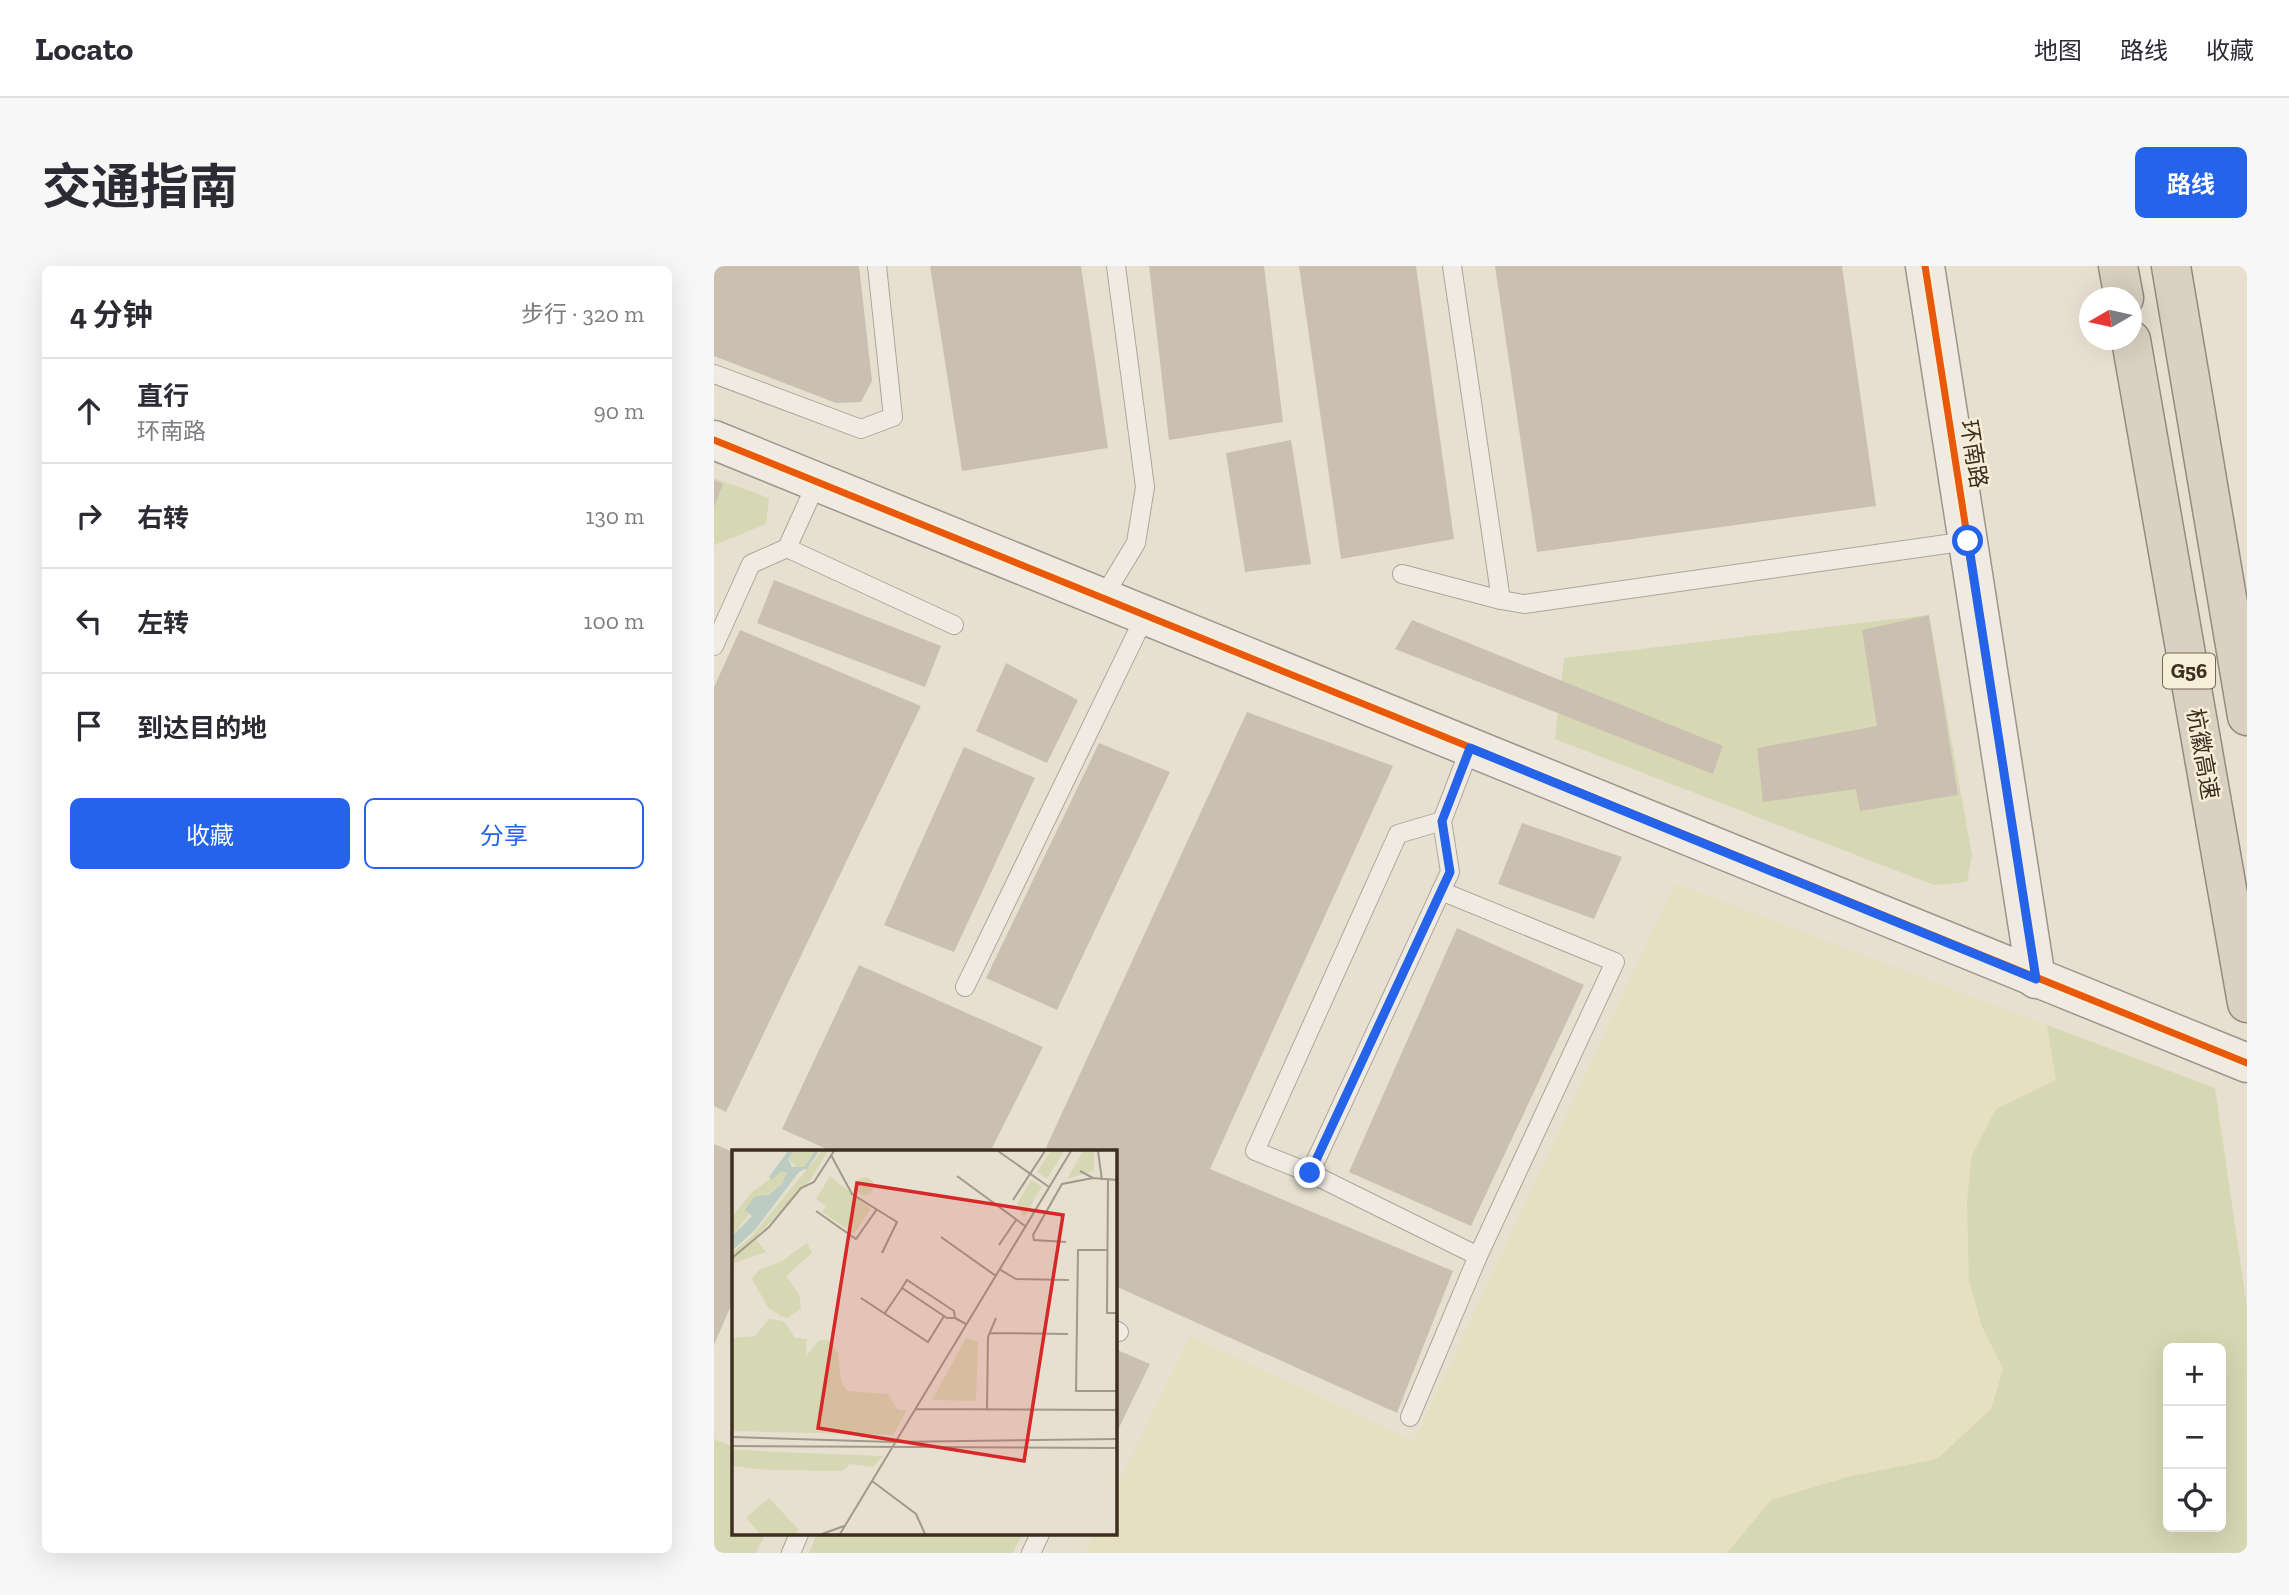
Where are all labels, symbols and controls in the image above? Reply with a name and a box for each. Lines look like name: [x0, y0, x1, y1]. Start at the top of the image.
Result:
text: Locato: [35, 29, 133, 68]
text: 地图: [2034, 36, 2082, 65]
text: 路线: [2120, 36, 2168, 65]
text: 收藏: [2206, 36, 2254, 65]
button: 路线: [2135, 147, 2247, 218]
text: 交通指南: [42, 158, 238, 217]
north arrow: [2079, 287, 2142, 350]
text: 4 分钟: [70, 297, 153, 333]
text: 步行 · 320 m: [521, 300, 644, 328]
text: 直行: [137, 380, 189, 412]
icon: ahead: [70, 392, 108, 430]
text: 90 m: [593, 397, 644, 425]
text: 环南路: [137, 417, 206, 445]
street label: 环南路: [1955, 418, 1993, 490]
icon: right: [70, 497, 108, 535]
text: 右转: [137, 502, 189, 534]
text: 130 m: [586, 502, 644, 530]
route start: [1952, 525, 1983, 556]
icon: left: [70, 602, 108, 640]
text: 左转: [137, 607, 189, 639]
text: 100 m: [584, 607, 644, 635]
road number: G56: [2163, 654, 2215, 688]
street label: 杭徽高速: [2181, 706, 2225, 802]
icon: arrive: [70, 707, 108, 745]
text: 到达目的地: [137, 712, 267, 744]
button: 收藏: [70, 798, 350, 869]
button: 分享: [364, 798, 644, 869]
inset map: [732, 1150, 1116, 1536]
route end: [1294, 1157, 1325, 1188]
map controls: [2163, 1343, 2226, 1532]
button: +: [2163, 1343, 2226, 1406]
button: −: [2163, 1406, 2226, 1469]
button: locate: [2163, 1469, 2226, 1532]

